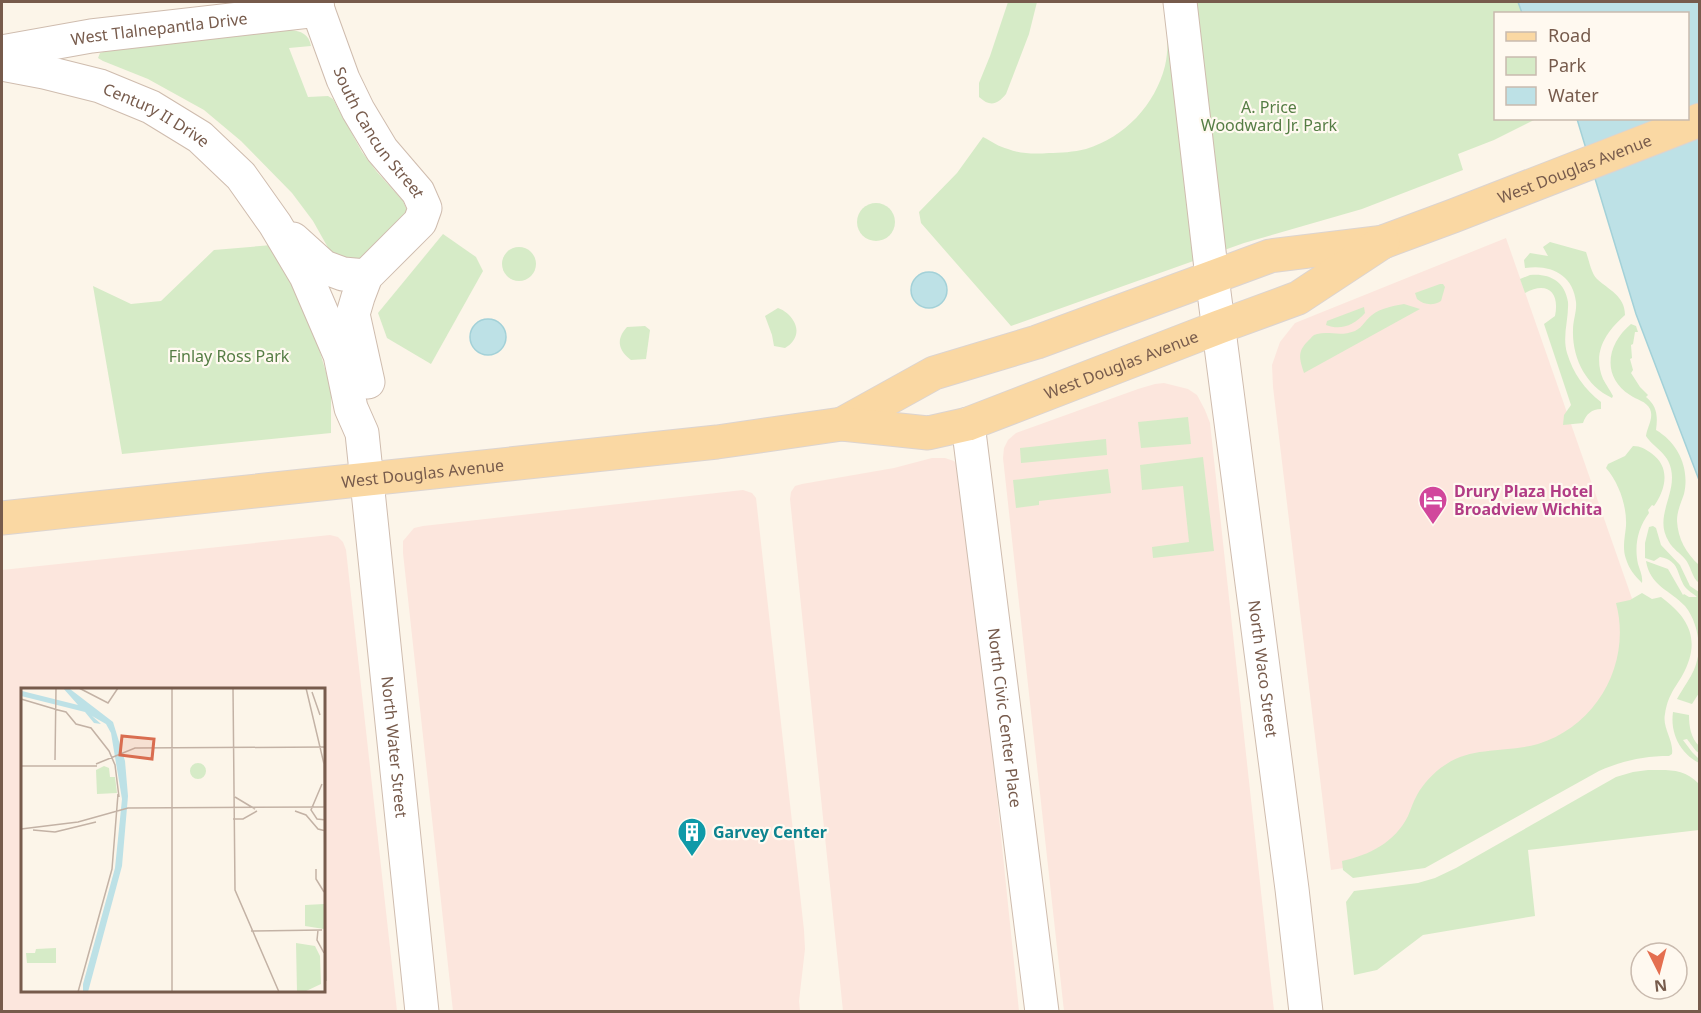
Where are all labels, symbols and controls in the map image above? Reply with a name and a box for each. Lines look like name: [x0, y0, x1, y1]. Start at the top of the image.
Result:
street label: West Tlalnepantla Drive: [69, 7, 249, 50]
legend: [1494, 12, 1689, 120]
text: Road: [1548, 23, 1591, 47]
text: Park: [1548, 53, 1586, 77]
street label: South Cancun Street: [328, 64, 430, 201]
street label: Century II Drive: [100, 77, 215, 152]
text: Water: [1548, 83, 1599, 107]
park label: A. Price Woodward Jr. Park: [1201, 96, 1338, 136]
street label: West Douglas Avenue: [1494, 129, 1655, 209]
street label: West Douglas Avenue: [1041, 325, 1201, 405]
park label: Finlay Ross Park: [169, 345, 290, 367]
street label: West Douglas Avenue: [340, 454, 505, 493]
place label: Drury Plaza Hotel Broadview Wichita: [1454, 480, 1602, 520]
hotel icon: Drury Plaza Hotel Broadview Wichita: [1417, 484, 1449, 526]
street label: North Waco Street: [1243, 599, 1283, 739]
street label: North Civic Center Place: [983, 627, 1027, 809]
street label: North Water Street: [376, 675, 413, 819]
inset map: [21, 688, 326, 992]
building icon: Garvey Center: [676, 816, 708, 858]
place label: Garvey Center: [713, 821, 827, 843]
north arrow: [1629, 941, 1689, 1001]
text: N: [1653, 974, 1668, 998]

